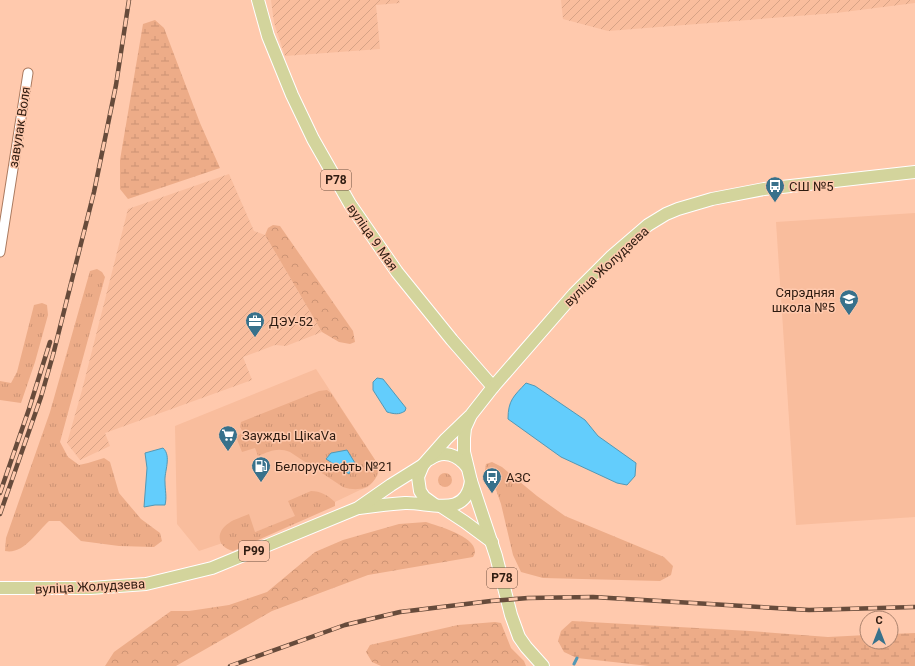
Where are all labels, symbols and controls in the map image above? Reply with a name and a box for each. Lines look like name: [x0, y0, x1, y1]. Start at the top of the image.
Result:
street label: завулак Воля: [6, 85, 33, 169]
road number: Р78: [321, 170, 351, 190]
bus stop icon: СШ №5: [764, 175, 786, 203]
place label: СШ №5: [789, 179, 834, 194]
street label: вуліца 9 Мая: [344, 201, 401, 274]
street label: вуліца Жолудзева: [561, 223, 652, 309]
place label: Сярэдняя школа №5: [772, 285, 835, 315]
school or university icon: Сярэдняя школа №5: [838, 288, 860, 316]
office icon: ДЭУ-52: [244, 310, 266, 338]
place label: ДЭУ-52: [269, 314, 313, 329]
supermarket icon: Заужды ЦікаVа: [217, 424, 239, 452]
place label: Заужды ЦікаVа: [242, 428, 336, 443]
fuel station icon: Белоруснефть №21: [250, 455, 272, 483]
place label: Белоруснефть №21: [275, 459, 393, 474]
bus stop icon: АЗС: [481, 466, 503, 494]
place label: АЗС: [506, 470, 531, 485]
road number: Р99: [239, 541, 269, 561]
road number: Р78: [487, 568, 517, 588]
street label: вуліца Жолудзева: [35, 576, 145, 597]
north arrow: [859, 610, 899, 650]
text: С: [875, 614, 883, 627]

